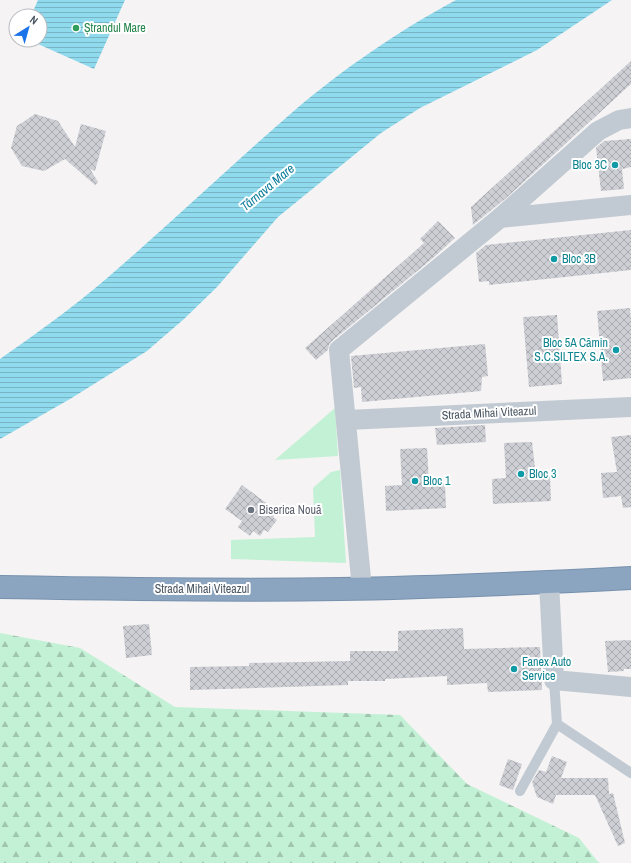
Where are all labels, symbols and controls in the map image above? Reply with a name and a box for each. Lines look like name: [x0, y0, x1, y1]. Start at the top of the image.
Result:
north arrow: [8, 8, 48, 48]
text: N: [27, 12, 41, 28]
place label: Ștrandul Mare: [84, 20, 146, 36]
marker: Ștrandul Mare: [71, 23, 81, 33]
place label: Bloc 3C: [573, 157, 607, 173]
water label: Târnava Mare: [237, 160, 298, 215]
marker: Bloc 3C: [610, 160, 620, 170]
place label: Bloc 3B: [562, 251, 596, 267]
marker: Bloc 3B: [549, 254, 559, 264]
place label: Bloc 5A Cămin S.C.SILTEX S.A.: [534, 335, 608, 365]
marker: Bloc 5A Cămin S.C.SILTEX S.A.: [611, 345, 621, 355]
street label: Strada Mihai Viteazul: [441, 403, 537, 423]
place label: Bloc 3: [529, 466, 556, 482]
marker: Bloc 3: [516, 469, 526, 479]
place label: Bloc 1: [423, 473, 451, 489]
marker: Bloc 1: [410, 476, 420, 486]
place label: Biserica Nouă: [259, 502, 322, 518]
marker: Biserica Nouă: [246, 505, 256, 515]
street label: Strada Mihai Viteazul: [155, 581, 249, 597]
place label: Fanex Auto Service: [522, 654, 571, 684]
marker: Fanex Auto Service: [509, 664, 519, 674]

